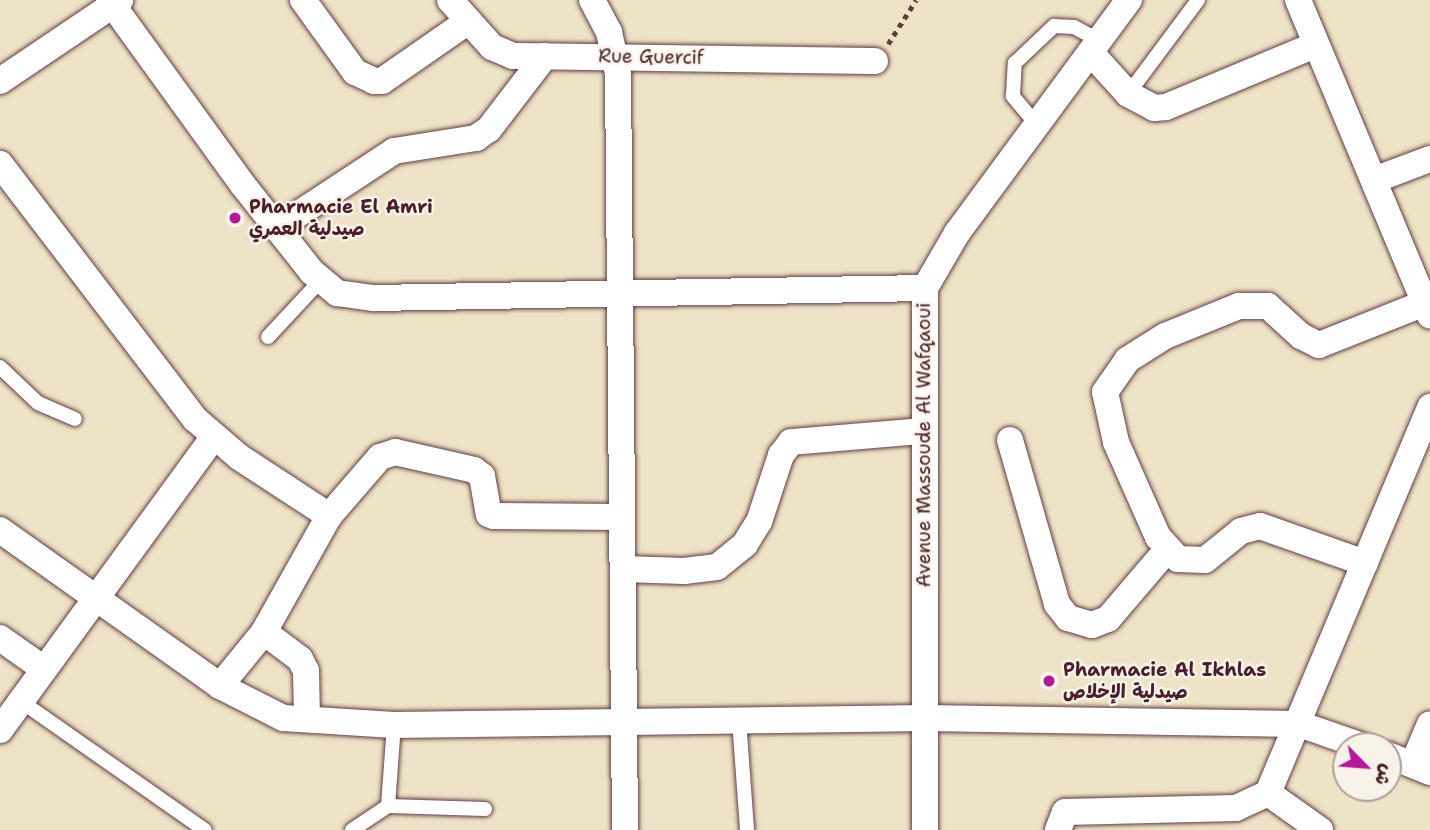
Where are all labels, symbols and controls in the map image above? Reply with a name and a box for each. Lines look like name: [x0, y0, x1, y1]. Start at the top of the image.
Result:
street label: Rue Guercif: [598, 45, 704, 69]
place label: Pharmacie El Amri صيدلية العمري: [249, 196, 433, 240]
marker: Pharmacie El Amri صيدلية العمري: [227, 210, 243, 226]
street label: Avenue Massoude Al Wafqaoui: [913, 303, 935, 587]
place label: Pharmacie Al Ikhlas صيدلية الإخلاص: [1063, 659, 1266, 703]
marker: Pharmacie Al Ikhlas صيدلية الإخلاص: [1041, 673, 1057, 689]
north arrow: [1332, 732, 1402, 802]
text: ش: [1369, 760, 1400, 790]

